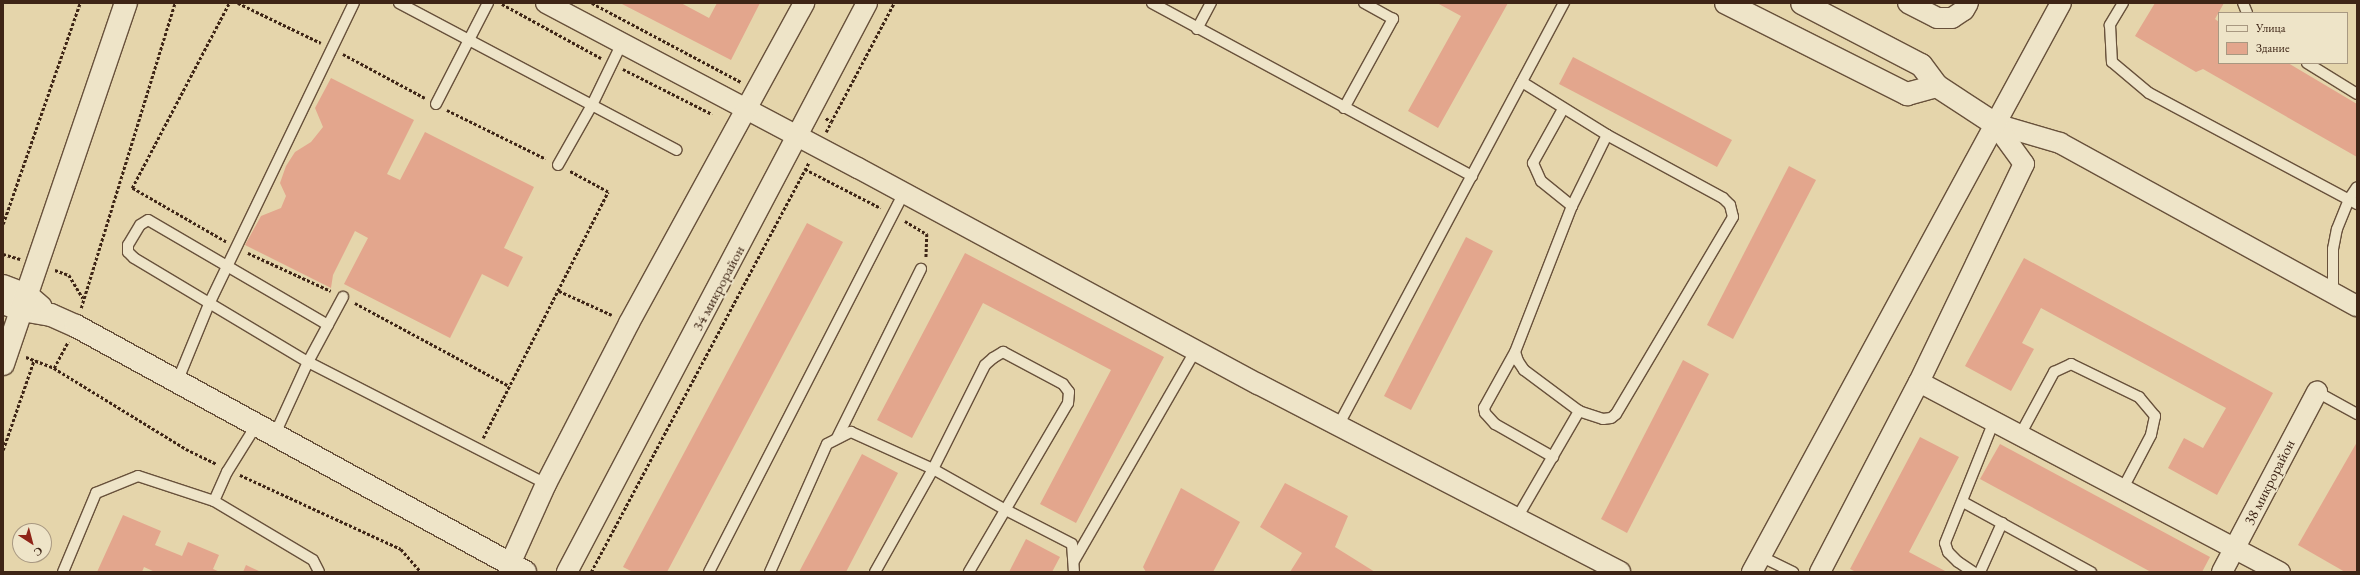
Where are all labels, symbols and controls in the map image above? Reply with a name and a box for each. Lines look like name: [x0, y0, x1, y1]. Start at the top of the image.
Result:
legend: [2218, 12, 2348, 64]
text: Улица: [2256, 20, 2286, 36]
text: Здание: [2256, 40, 2290, 56]
street label: 34 микрорайон: [688, 242, 748, 334]
street label: 38 микрорайон: [2240, 436, 2298, 528]
north arrow: [12, 523, 52, 563]
text: С: [31, 544, 46, 560]

